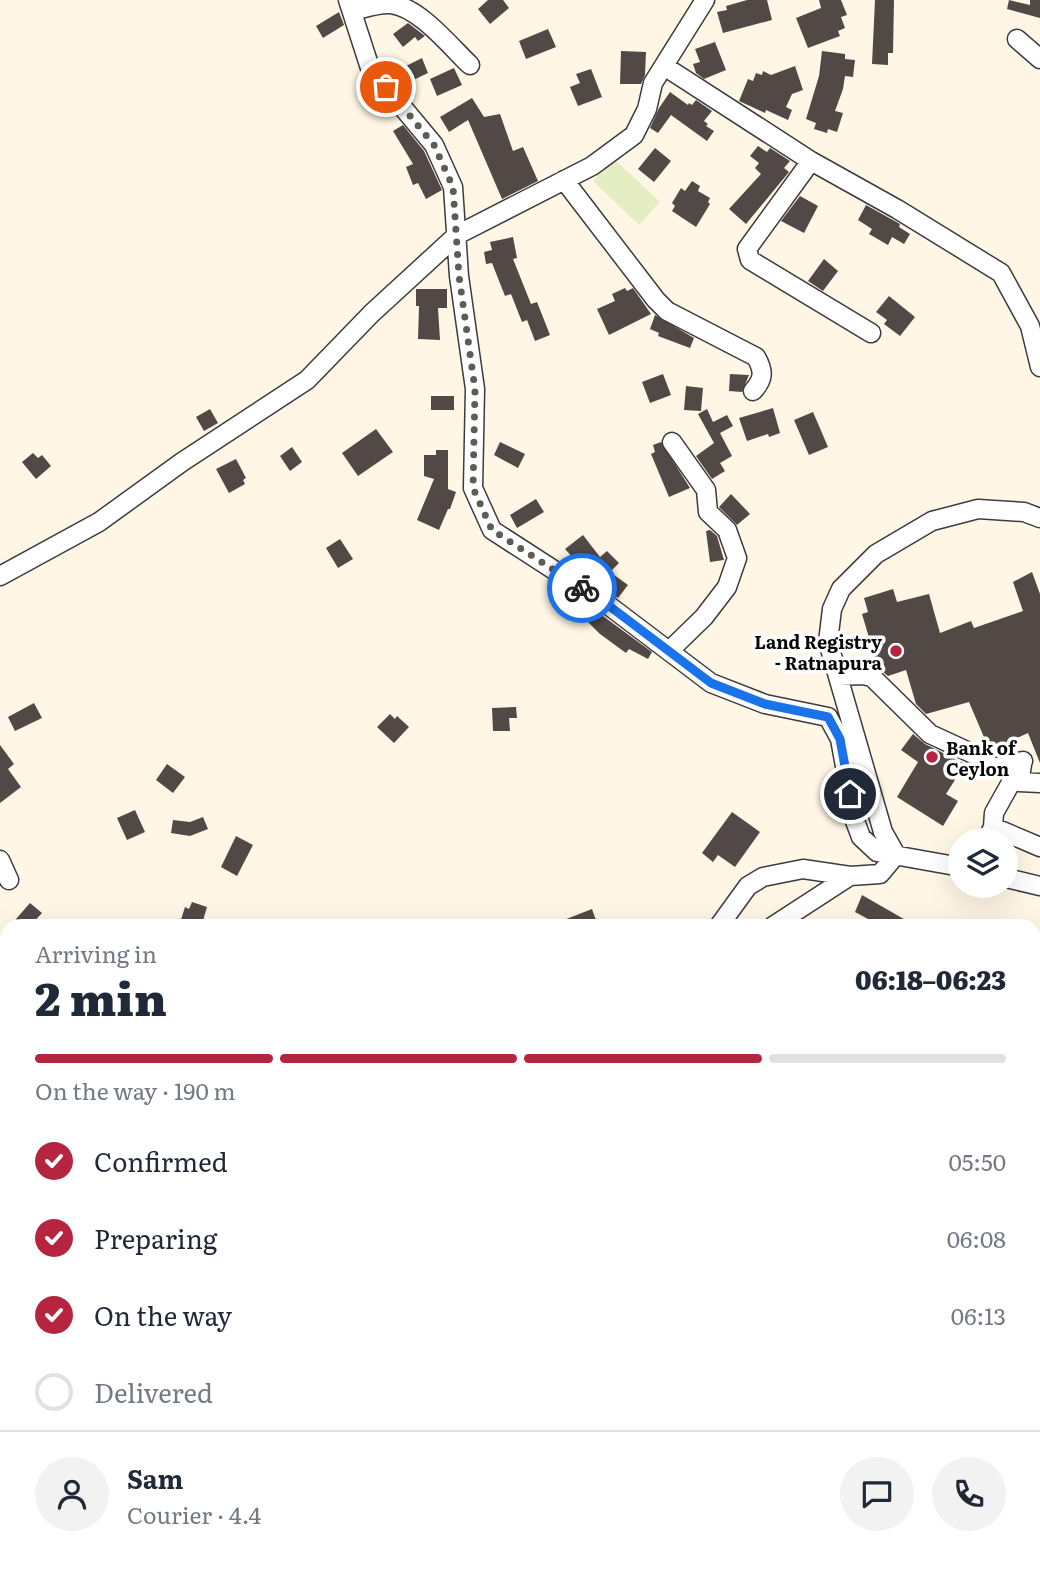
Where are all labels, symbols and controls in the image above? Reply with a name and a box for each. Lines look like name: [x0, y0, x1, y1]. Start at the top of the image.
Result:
pin: [356, 57, 416, 117]
icon: bag: [367, 68, 405, 106]
courier: [547, 553, 617, 623]
icon: bike: [563, 569, 601, 607]
place label: Land Registry - Ratnapura: [754, 628, 883, 676]
marker: Land Registry - Ratnapura: [888, 643, 904, 659]
place label: Bank of Ceylon: [946, 734, 1018, 782]
marker: Bank of Ceylon: [924, 749, 940, 765]
pin: [820, 764, 880, 824]
icon: home: [831, 775, 869, 813]
map controls: [948, 828, 1018, 898]
button: layers: [948, 828, 1018, 898]
text: Arriving in: [35, 936, 157, 970]
text: 06:18–06:23: [855, 959, 1006, 998]
text: 2 min: [35, 962, 167, 1030]
text: On the way · 190 m: [35, 1073, 236, 1107]
text: Confirmed: [94, 1141, 228, 1180]
icon: check: [35, 1142, 73, 1180]
text: 05:50: [948, 1144, 1006, 1178]
text: Preparing: [94, 1218, 217, 1257]
icon: check: [35, 1219, 73, 1257]
text: 06:08: [947, 1221, 1006, 1255]
text: On the way: [94, 1295, 232, 1334]
icon: check: [35, 1296, 73, 1334]
text: 06:13: [951, 1298, 1006, 1332]
text: Delivered: [94, 1372, 213, 1411]
button: person: [35, 1457, 109, 1531]
button: chat: [840, 1457, 914, 1531]
button: phone: [932, 1457, 1006, 1531]
text: Sam: [127, 1458, 183, 1497]
text: Courier · 4.4: [127, 1497, 261, 1531]

